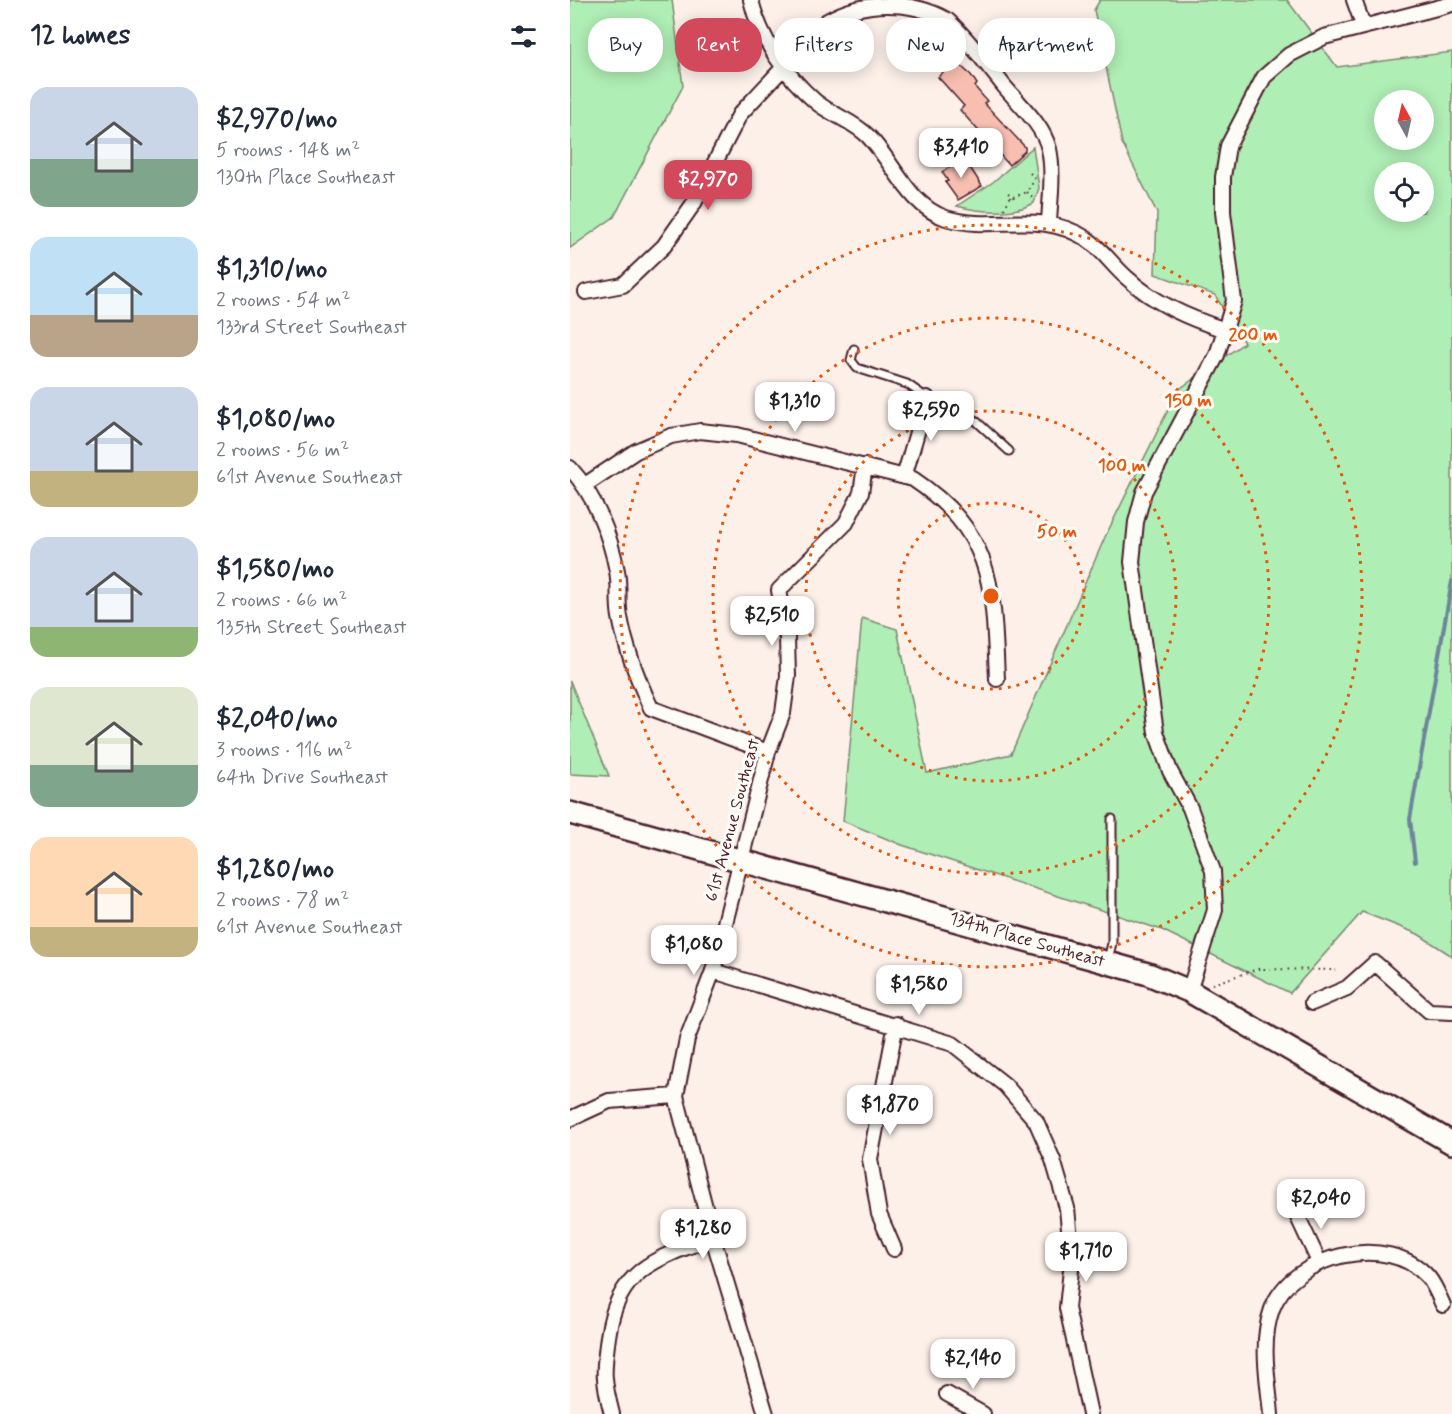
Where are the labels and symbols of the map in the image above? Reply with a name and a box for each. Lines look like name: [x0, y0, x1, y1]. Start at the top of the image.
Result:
north arrow: [1374, 90, 1434, 150]
pin: $3,410: [912, 128, 1010, 179]
pin: $2,970: [659, 160, 757, 211]
text: 200 m: [1228, 323, 1278, 347]
pin: $1,310: [746, 382, 844, 433]
text: 150 m: [1164, 389, 1212, 413]
pin: $2,590: [882, 391, 980, 442]
text: 100 m: [1098, 454, 1146, 478]
text: 50 m: [1037, 520, 1077, 544]
centre of rings: [981, 586, 1001, 606]
pin: $2,510: [723, 596, 821, 647]
street label: 61st Avenue Southeast: [700, 735, 766, 904]
street label: 134th Place Southeast: [946, 906, 1108, 974]
pin: $1,080: [645, 925, 743, 976]
pin: $1,580: [870, 965, 968, 1016]
pin: $1,870: [841, 1085, 939, 1136]
pin: $2,040: [1272, 1179, 1370, 1230]
pin: $1,280: [654, 1209, 752, 1260]
pin: $1,710: [1037, 1232, 1135, 1283]
pin: $2,140: [924, 1339, 1022, 1390]

